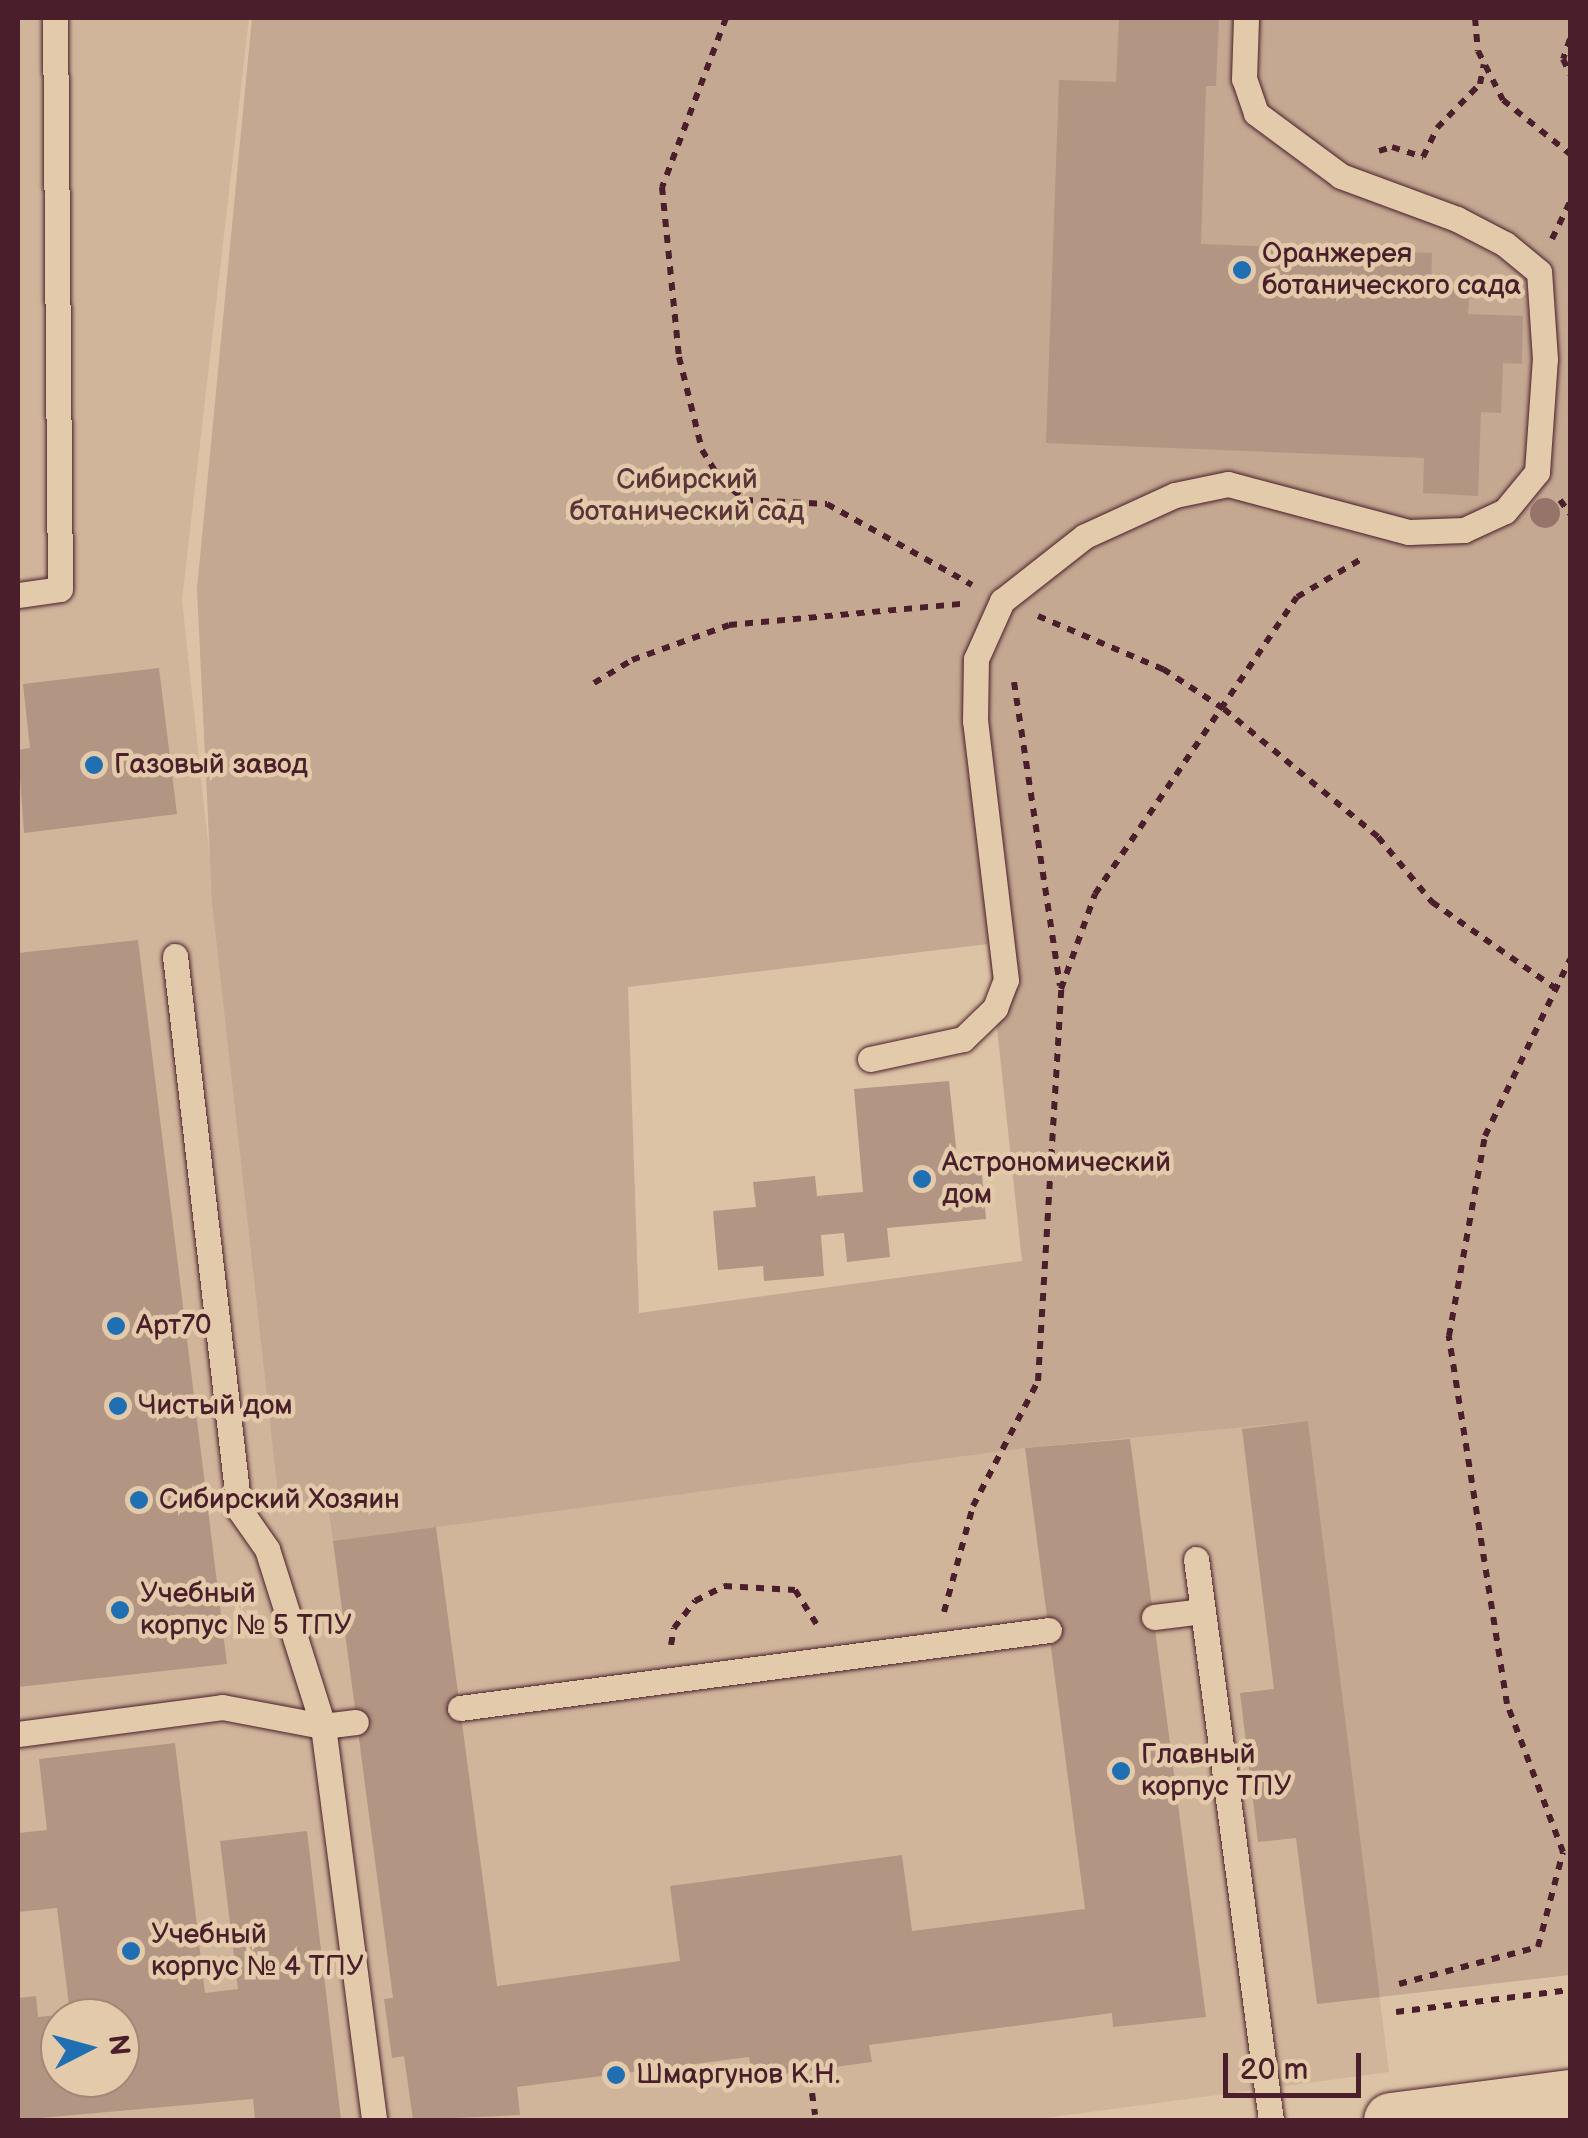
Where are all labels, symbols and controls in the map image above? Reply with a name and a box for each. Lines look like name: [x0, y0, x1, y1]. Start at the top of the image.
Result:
place label: Оранжерея ботанического сада: [1262, 237, 1521, 303]
marker: Оранжерея ботанического сада: [1231, 259, 1253, 281]
park label: Сибирский ботанический сад: [569, 463, 805, 529]
place label: Газовый завод: [114, 748, 308, 782]
marker: Газовый завод: [83, 754, 105, 776]
place label: Астрономический дом: [942, 1146, 1171, 1212]
marker: Астрономический дом: [911, 1168, 933, 1190]
place label: Арт70: [136, 1309, 211, 1343]
marker: Арт70: [105, 1315, 127, 1337]
place label: Чистый дом: [138, 1389, 293, 1423]
marker: Чистый дом: [107, 1395, 129, 1417]
place label: Сибирский Хозяин: [159, 1483, 400, 1517]
marker: Сибирский Хозяин: [128, 1489, 150, 1511]
place label: Учебный корпус № 5 ТПУ: [140, 1577, 352, 1643]
marker: Учебный корпус № 5 ТПУ: [109, 1599, 131, 1621]
place label: Главный корпус ТПУ: [1141, 1738, 1292, 1804]
marker: Главный корпус ТПУ: [1110, 1760, 1132, 1782]
place label: Учебный корпус № 4 ТПУ: [151, 1918, 364, 1984]
marker: Учебный корпус № 4 ТПУ: [120, 1940, 142, 1962]
north arrow: [40, 1998, 140, 2098]
text: N: [101, 2033, 136, 2057]
scale bar: [1228, 2033, 1366, 2095]
text: 20 m: [1240, 2052, 1308, 2088]
place label: Шмаргунов К.Н.: [636, 2058, 840, 2092]
marker: Шмаргунов К.Н.: [605, 2064, 627, 2086]

